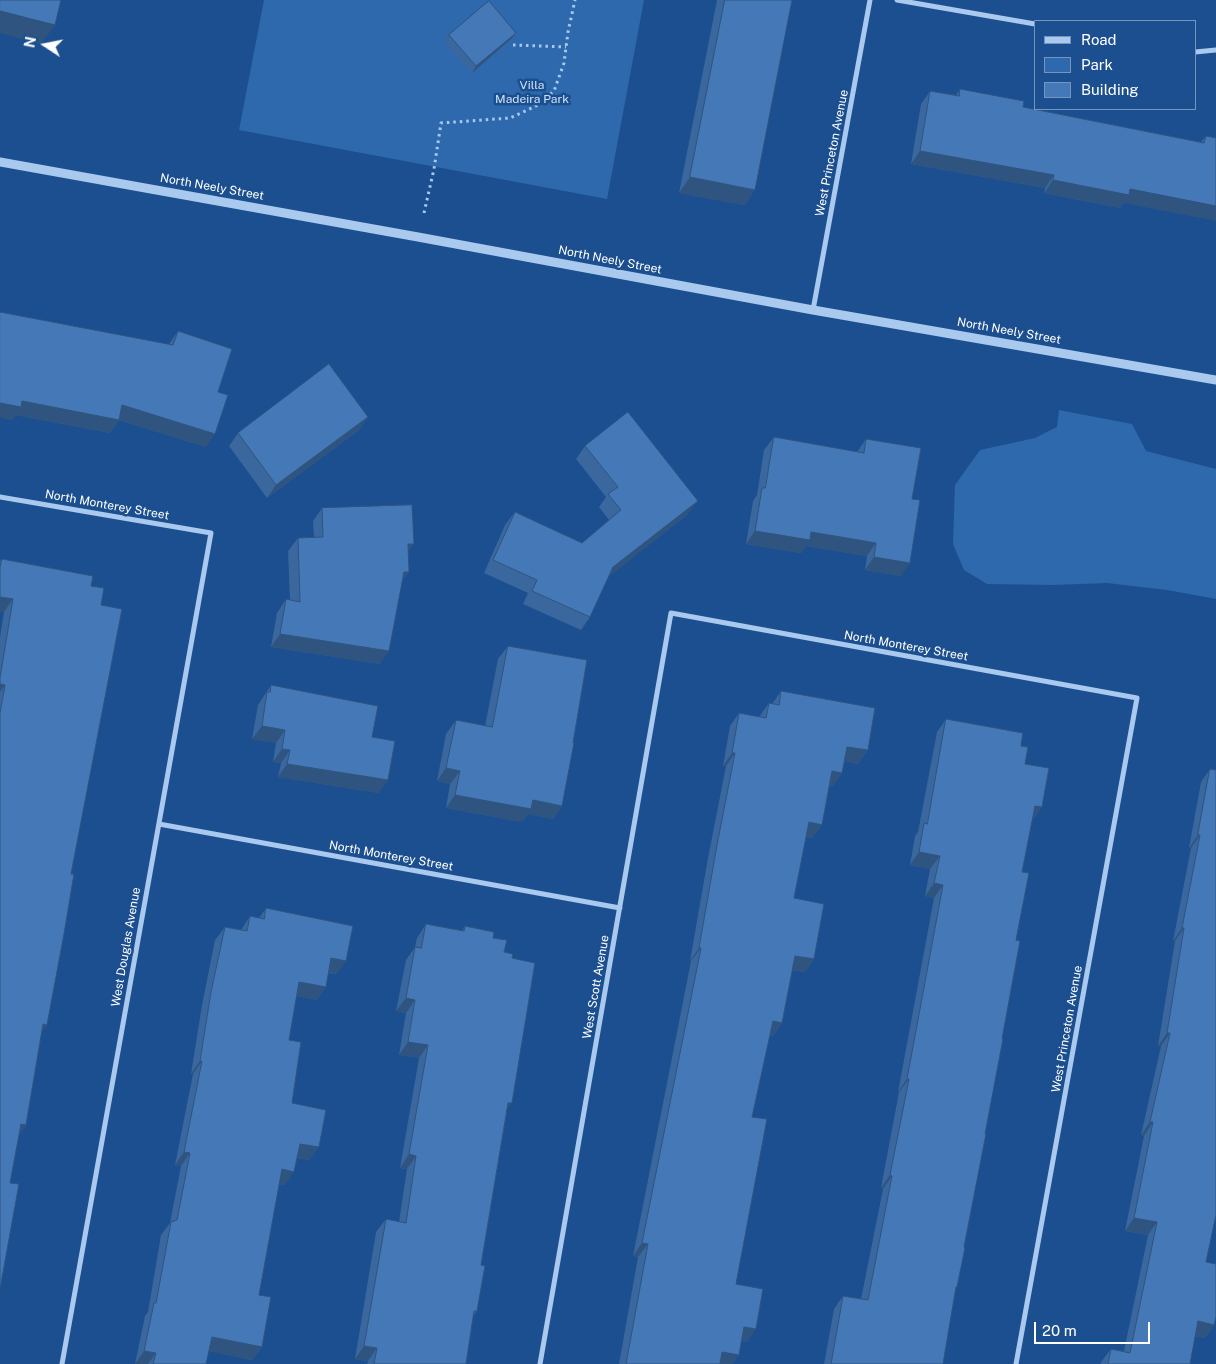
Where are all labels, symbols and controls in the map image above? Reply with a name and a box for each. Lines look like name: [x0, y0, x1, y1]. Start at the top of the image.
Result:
north arrow: [20, 20, 70, 70]
legend: [1034, 20, 1196, 110]
text: Road: [1081, 31, 1117, 48]
text: N: [21, 35, 39, 49]
text: Park: [1081, 56, 1113, 73]
park label: Villa Madeira Park: [495, 78, 569, 106]
text: Building: [1081, 81, 1139, 98]
street label: West Princeton Avenue: [813, 88, 851, 218]
street label: North Neely Street: [159, 171, 265, 203]
street label: North Neely Street: [557, 243, 663, 277]
street label: North Neely Street: [956, 315, 1062, 347]
street label: North Monterey Street: [44, 487, 170, 523]
street label: North Monterey Street: [843, 628, 969, 664]
street label: North Monterey Street: [328, 838, 454, 874]
street label: West Douglas Avenue: [108, 886, 144, 1008]
street label: West Scott Avenue: [580, 934, 612, 1040]
street label: West Princeton Avenue: [1049, 964, 1085, 1094]
scale bar: [1036, 1312, 1152, 1344]
text: 20 m: [1042, 1322, 1077, 1339]

